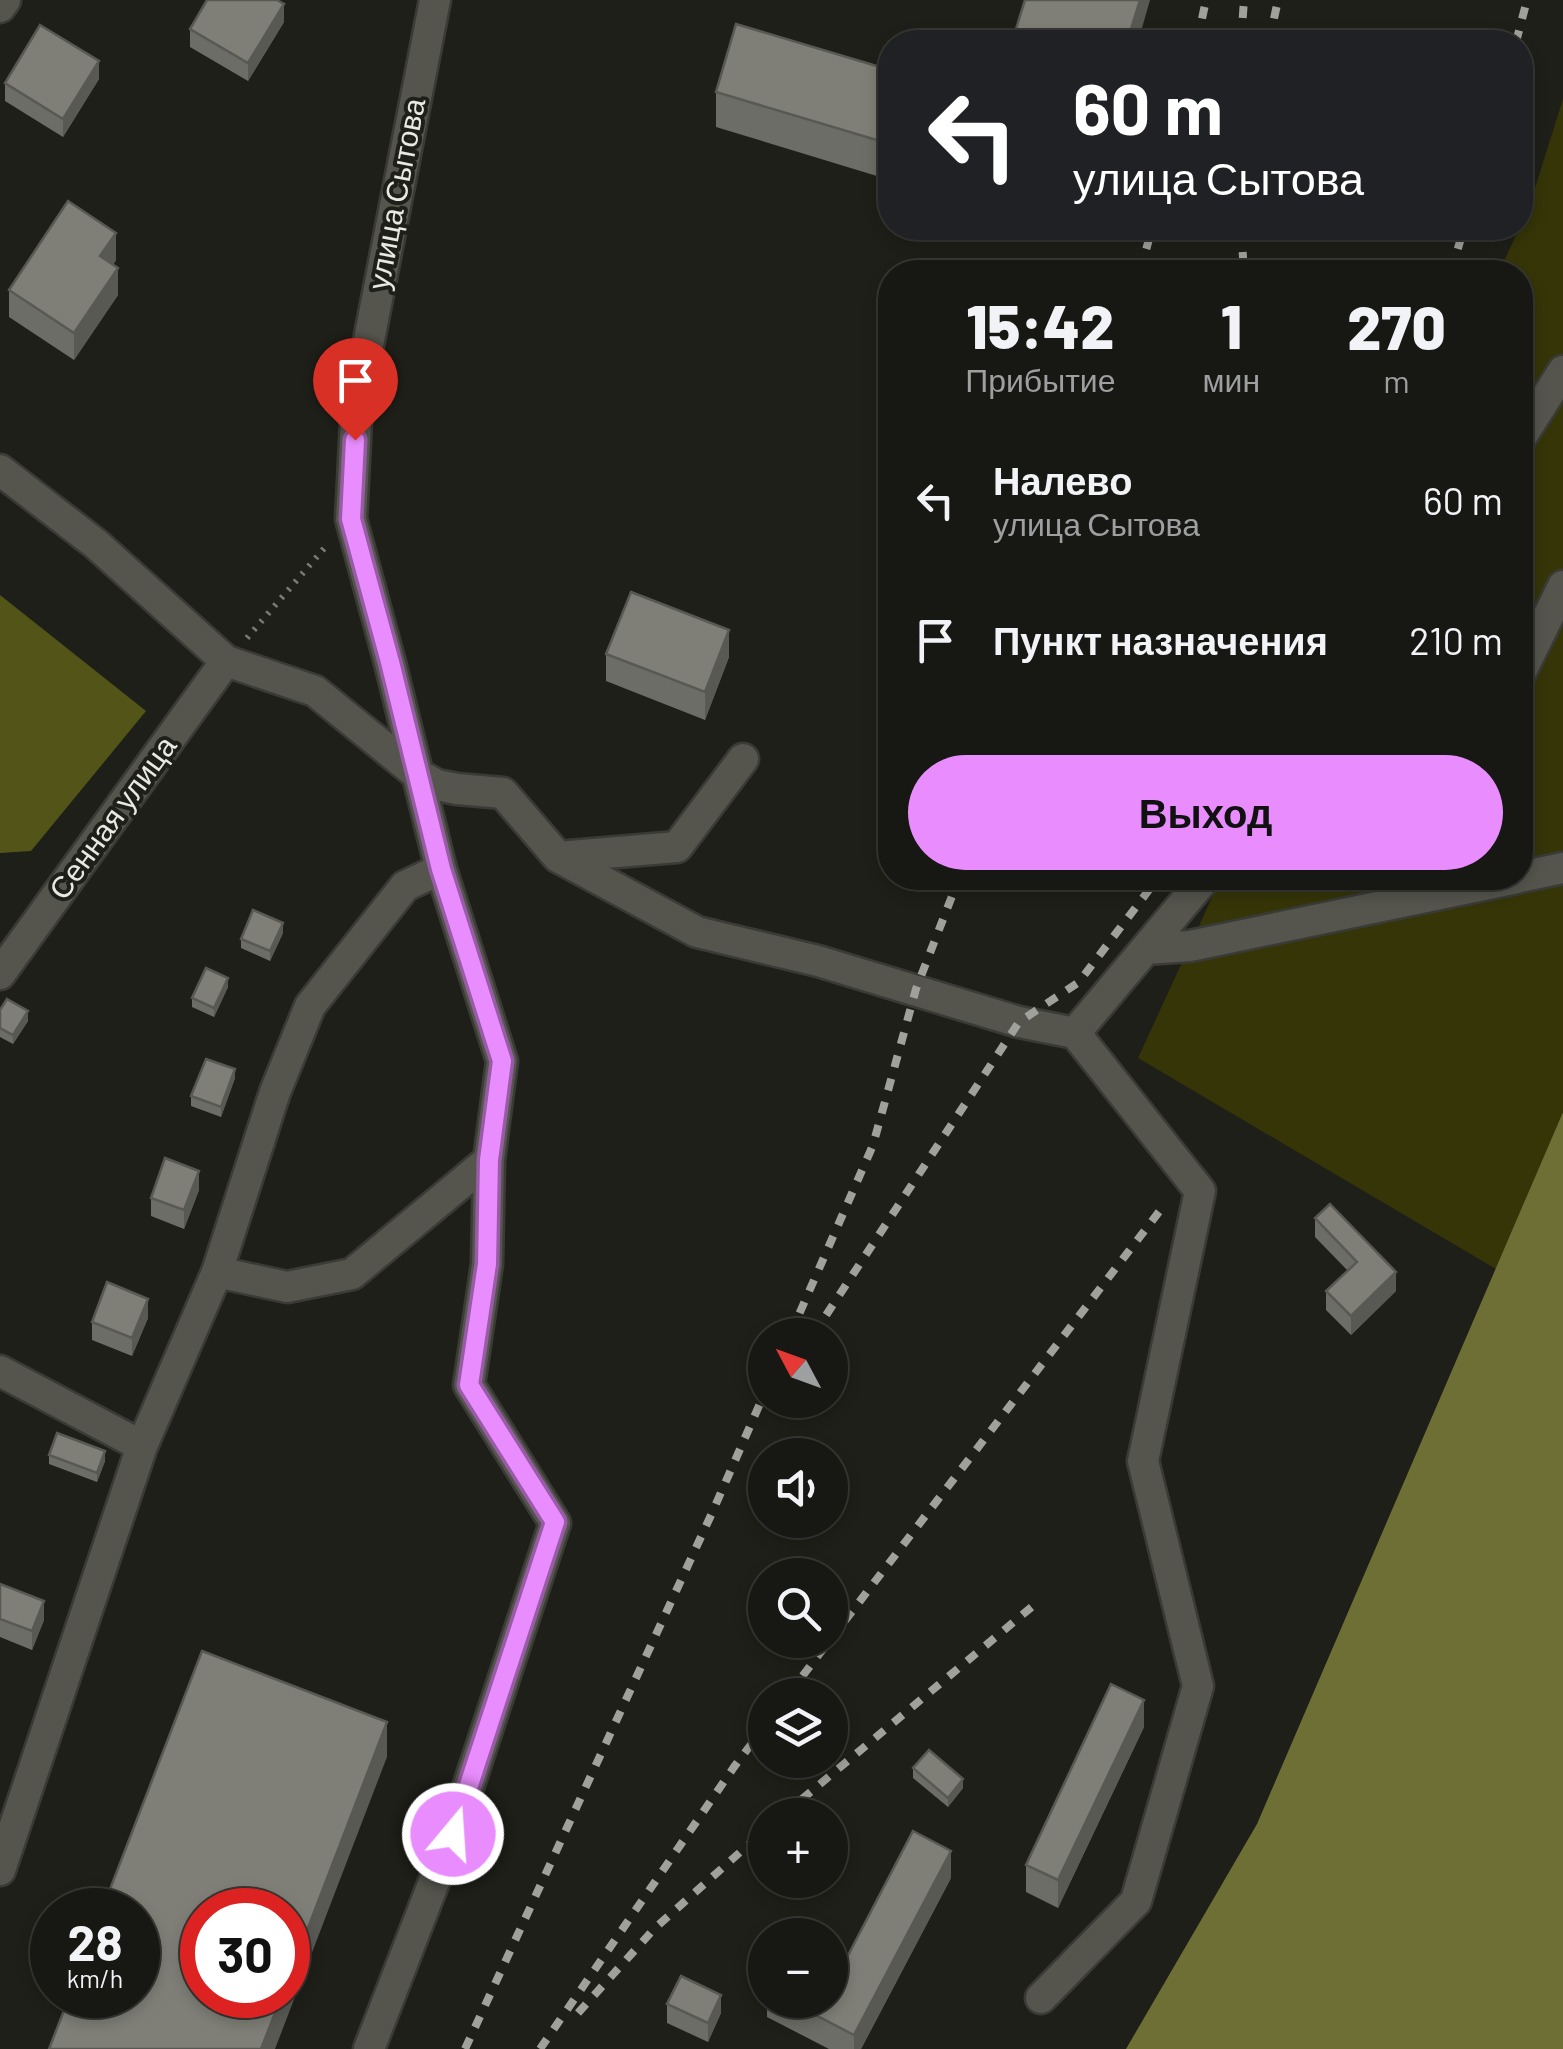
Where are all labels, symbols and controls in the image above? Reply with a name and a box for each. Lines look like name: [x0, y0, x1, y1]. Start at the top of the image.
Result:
text: 60 m: [1073, 65, 1223, 149]
icon: left: [908, 70, 1038, 200]
street label: улица Сытова: [359, 95, 431, 292]
text: улица Сытова: [1073, 150, 1364, 204]
text: 15:42: [966, 289, 1114, 361]
text: 1: [1221, 289, 1242, 361]
text: 270: [1347, 290, 1446, 362]
pin: [313, 338, 398, 441]
icon: arrive: [328, 353, 383, 408]
text: Прибытие: [965, 360, 1115, 398]
text: мин: [1203, 360, 1260, 398]
text: m: [1383, 361, 1410, 399]
text: Налево: [993, 457, 1132, 503]
icon: left: [908, 473, 963, 528]
text: 60 m: [1423, 477, 1503, 523]
text: улица Сытова: [993, 504, 1200, 542]
icon: arrive: [908, 613, 963, 668]
text: Пункт назначения: [993, 617, 1328, 663]
text: 210 m: [1409, 617, 1503, 663]
street label: Сенная улица: [40, 728, 183, 905]
button: Выход: [908, 755, 1503, 870]
north arrow: [748, 1318, 848, 1418]
map controls: [748, 1318, 848, 2018]
button: sound: [748, 1438, 848, 1538]
button: search: [748, 1558, 848, 1658]
button: layers: [748, 1678, 848, 1778]
position arrow: [401, 1782, 505, 1886]
button: +: [748, 1798, 848, 1898]
speed limit sign: 30: [180, 1888, 310, 2018]
text: 28: [67, 1911, 123, 1971]
button: −: [748, 1918, 848, 2018]
text: km/h: [67, 1963, 123, 1993]

